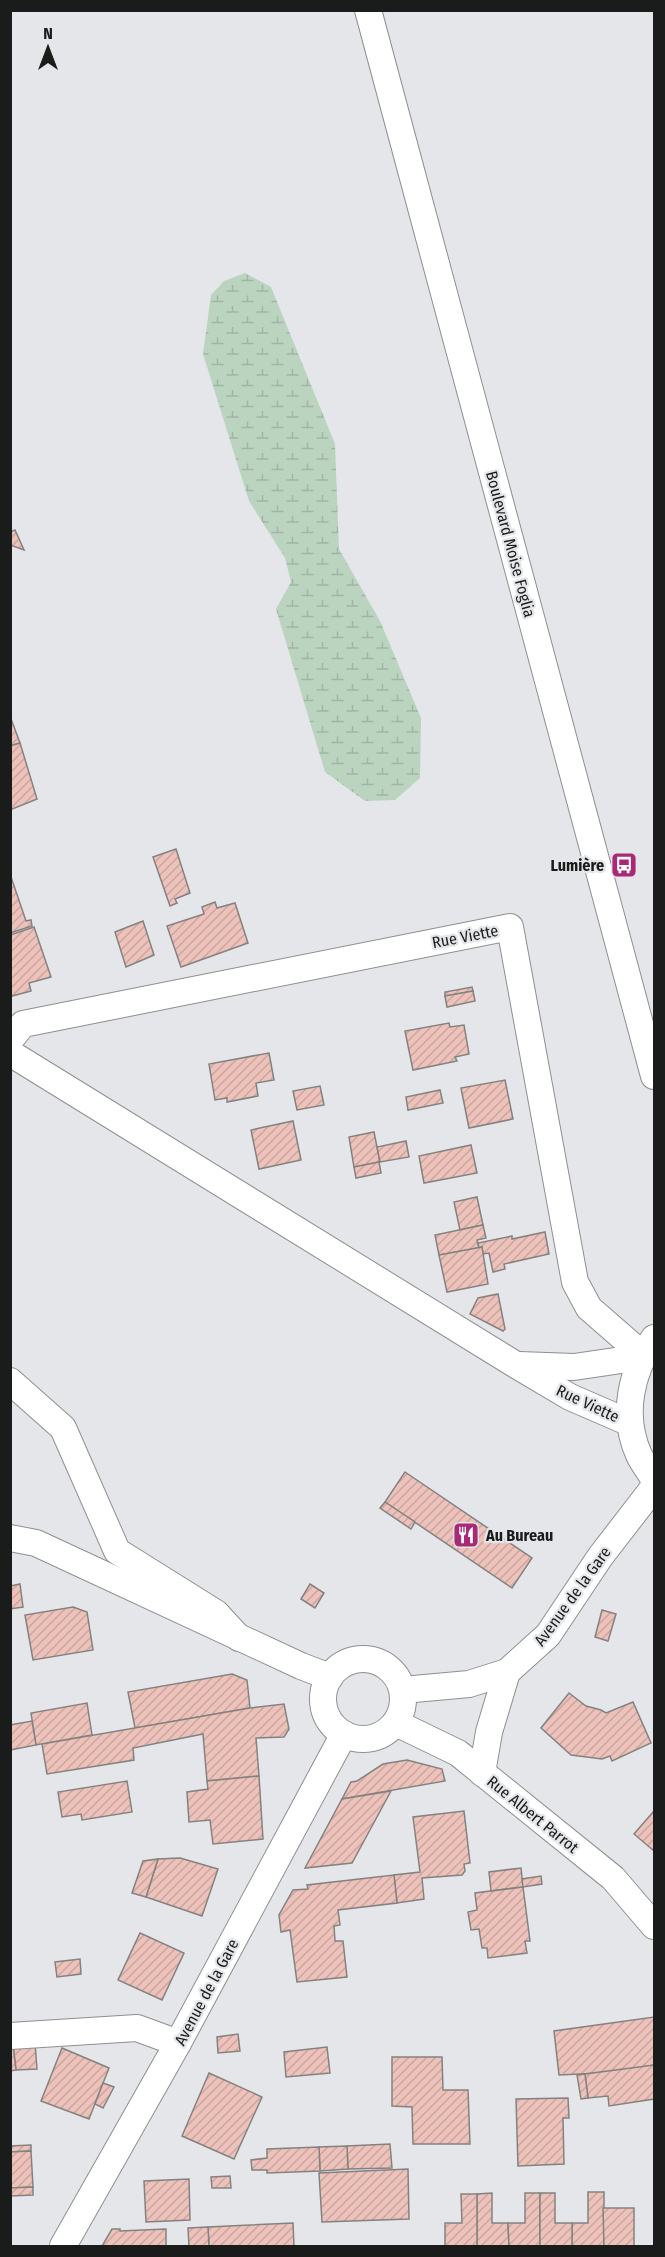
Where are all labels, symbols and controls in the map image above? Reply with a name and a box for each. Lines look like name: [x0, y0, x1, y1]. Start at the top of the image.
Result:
north arrow: [18, 18, 78, 78]
text: N: [43, 24, 53, 43]
street label: Boulevard Moise Foglia: [482, 469, 539, 619]
bus stop icon: Lumière: [609, 850, 639, 880]
place label: Lumière: [551, 856, 604, 875]
street label: Rue Viette: [430, 921, 500, 952]
street label: Rue Viette: [553, 1381, 622, 1426]
restaurant icon: Au Bureau: [451, 1520, 481, 1550]
place label: Au Bureau: [485, 1526, 553, 1545]
street label: Avenue de la Gare: [530, 1543, 615, 1650]
street label: Rue Albert Parrot: [483, 1772, 583, 1858]
street label: Avenue de la Gare: [170, 1936, 243, 2049]

